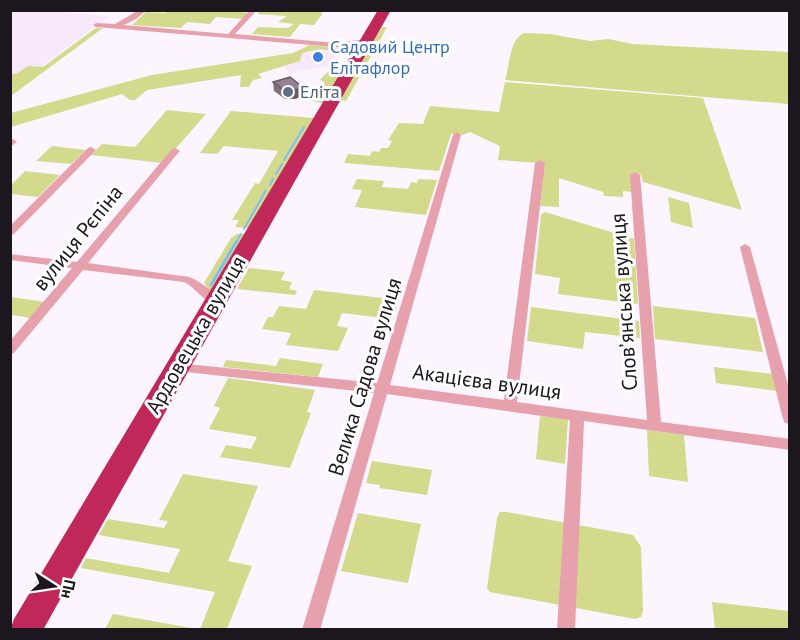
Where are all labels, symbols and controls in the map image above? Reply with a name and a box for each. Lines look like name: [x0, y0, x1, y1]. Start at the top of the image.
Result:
place label: Садовий Центр Елітафлор: [330, 35, 450, 79]
marker: Садовий Центр Елітафлор: [311, 50, 325, 64]
place label: Еліта: [300, 80, 340, 103]
marker: Еліта: [281, 85, 295, 99]
street label: вулиця Рєпіна: [27, 179, 129, 296]
street label: Словʼянська вулиця: [604, 212, 643, 392]
street label: Ардовецька вулиця: [139, 251, 252, 419]
street label: Велика Садова вулиця: [322, 275, 407, 479]
street label: Акацієва вулиця: [411, 358, 563, 405]
north arrow: [24, 556, 84, 616]
text: Пн: [57, 578, 80, 600]

